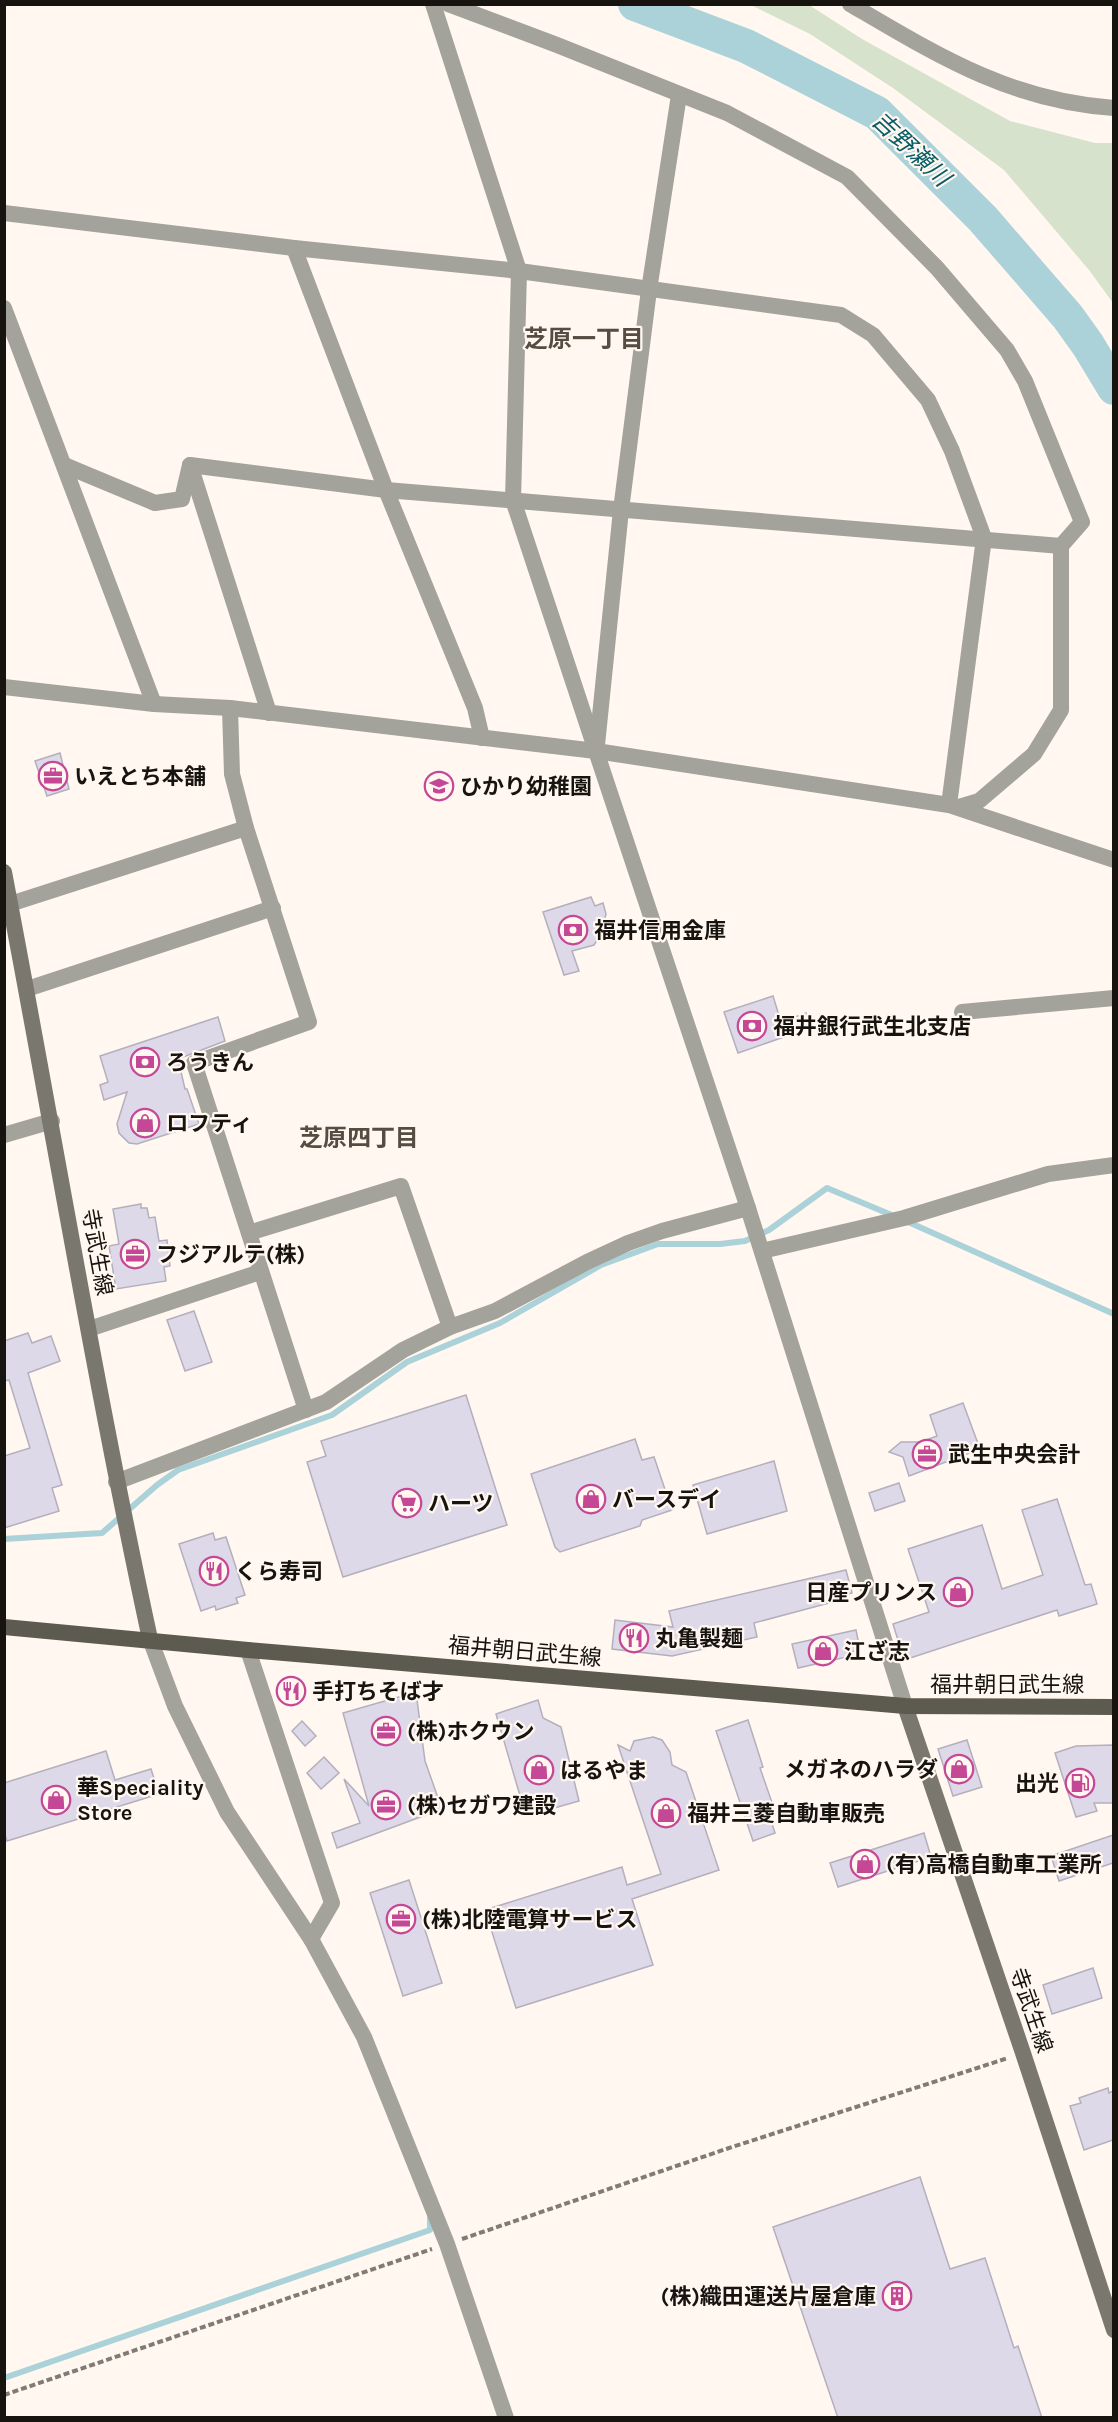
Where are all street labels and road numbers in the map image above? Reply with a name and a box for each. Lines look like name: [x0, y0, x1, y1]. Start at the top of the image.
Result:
street label: 寺武生線: [77, 1207, 117, 1298]
street label: 福井朝日武生線: [447, 1632, 603, 1672]
street label: 福井朝日武生線: [930, 1672, 1084, 1698]
street label: 寺武生線: [1004, 1964, 1058, 2056]

